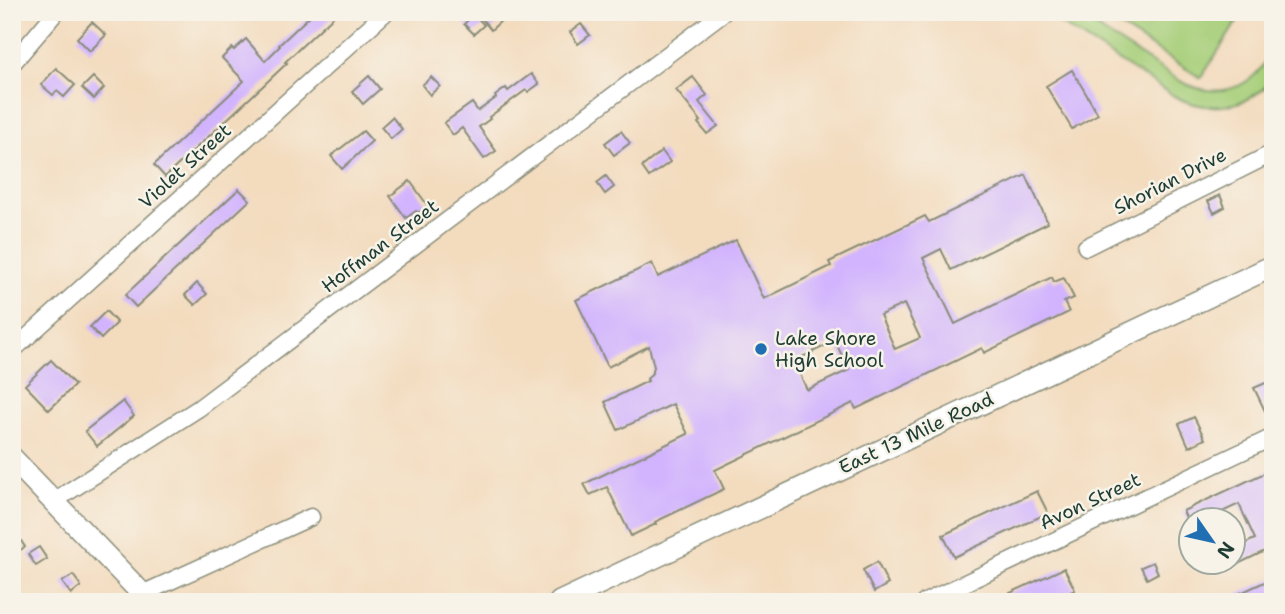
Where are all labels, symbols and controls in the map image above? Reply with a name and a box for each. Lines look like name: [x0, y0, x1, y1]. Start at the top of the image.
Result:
street label: Violet Street: [133, 118, 237, 214]
street label: Shorian Drive: [1109, 142, 1231, 220]
street label: Hoffman Street: [316, 194, 444, 298]
place label: Lake Shore High School: [775, 326, 884, 373]
marker: Lake Shore High School: [753, 341, 769, 357]
street label: East 13 Mile Road: [835, 386, 997, 480]
street label: Avon Street: [1035, 467, 1145, 535]
north arrow: [1176, 505, 1246, 576]
text: N: [1211, 537, 1240, 563]

